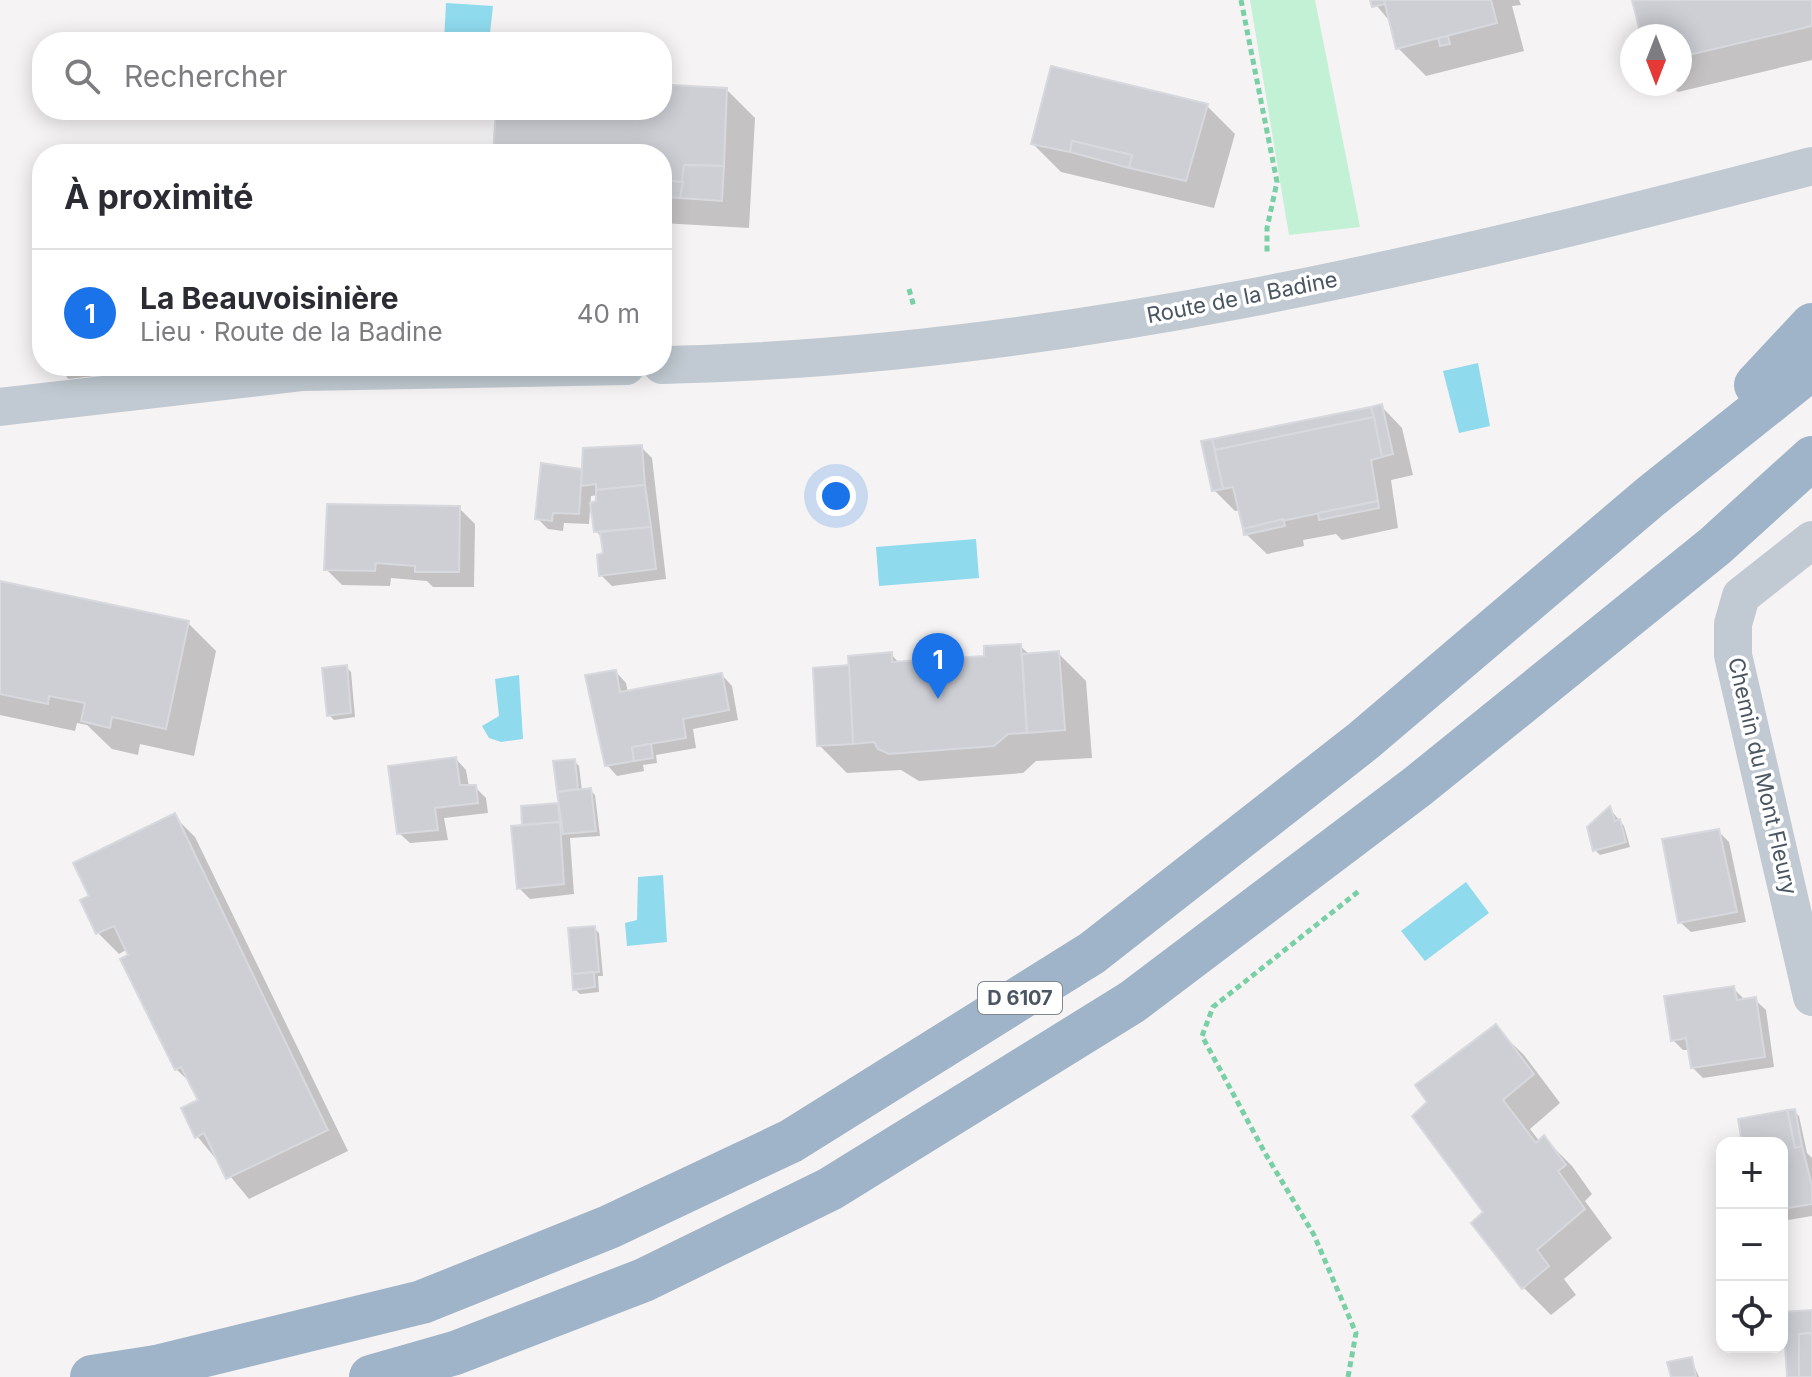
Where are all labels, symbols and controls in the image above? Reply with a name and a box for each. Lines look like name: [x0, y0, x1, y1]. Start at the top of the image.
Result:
north arrow: [1620, 24, 1692, 96]
search box: [32, 32, 672, 120]
icon: search: [60, 54, 104, 98]
text: Rechercher: [124, 58, 287, 94]
text: À proximité: [64, 176, 254, 217]
street label: Route de la Badine: [1144, 266, 1340, 328]
text: La Beauvoisinière: [140, 280, 399, 316]
text: 1: [84, 298, 96, 329]
text: 40 m: [577, 298, 640, 329]
text: Lieu · Route de la Badine: [140, 316, 443, 347]
your location: [816, 476, 856, 516]
pin: 1: [912, 633, 964, 699]
street label: Chemin du Mont Fleury: [1723, 655, 1803, 897]
road number: D 6107: [978, 982, 1062, 1014]
map controls: [1716, 1137, 1788, 1353]
button: +: [1716, 1137, 1788, 1209]
button: −: [1716, 1209, 1788, 1281]
button: locate: [1716, 1281, 1788, 1353]

